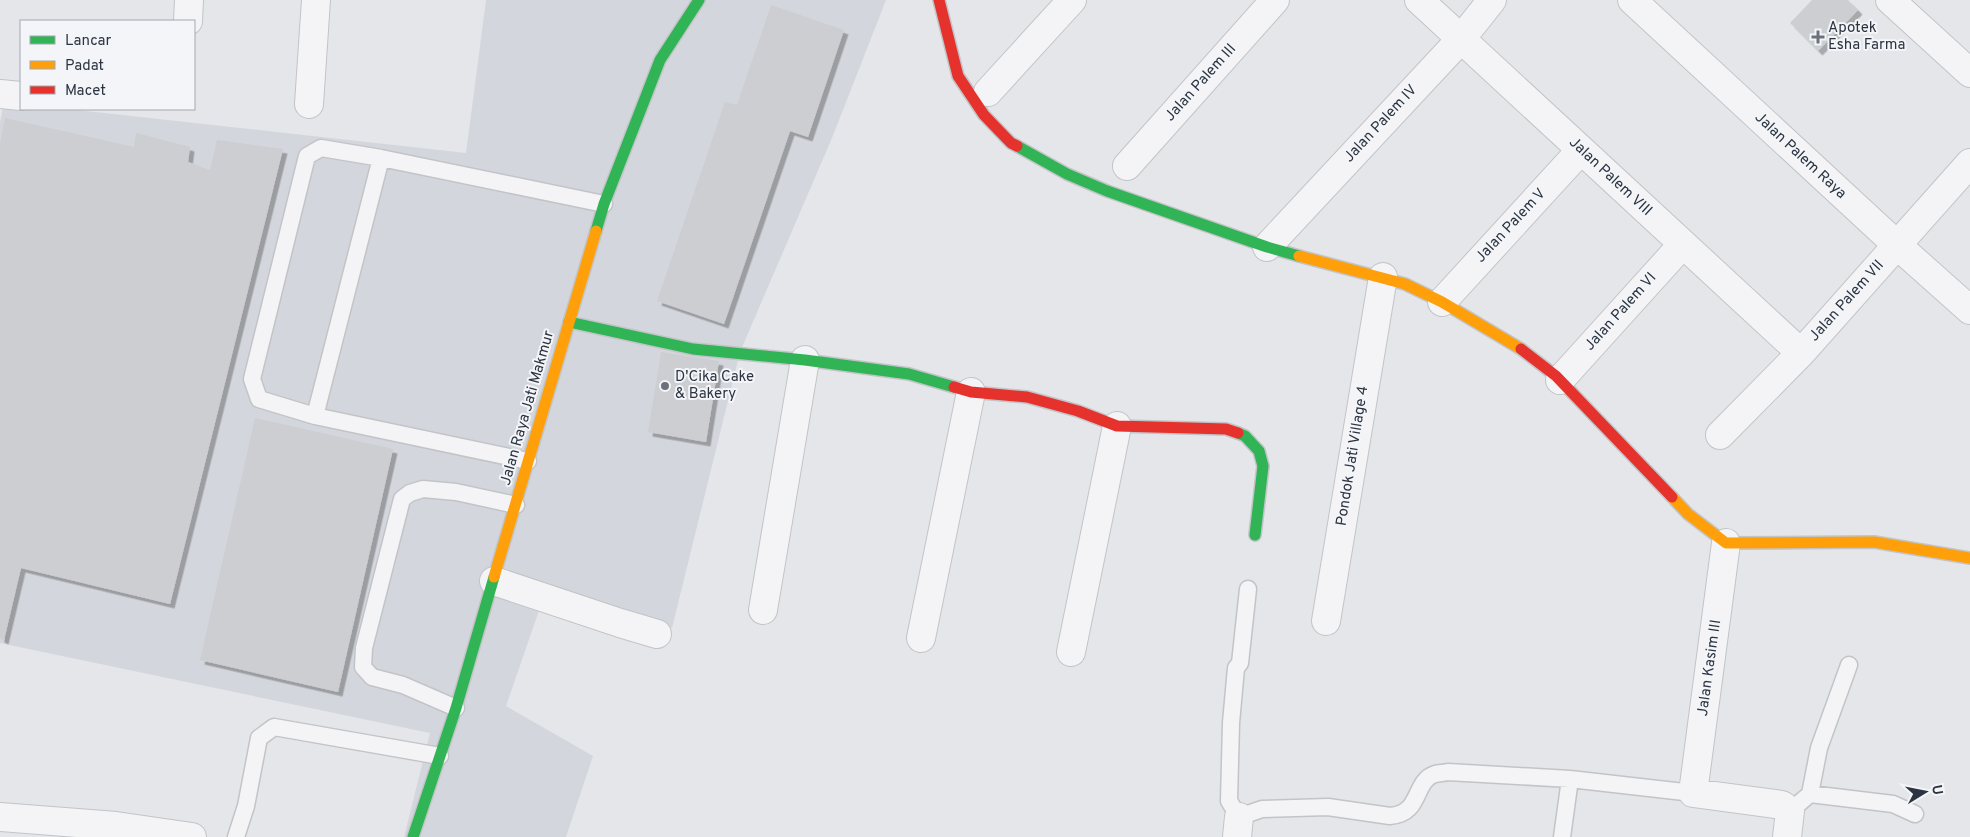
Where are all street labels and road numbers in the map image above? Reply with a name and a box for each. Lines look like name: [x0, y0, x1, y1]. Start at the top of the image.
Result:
street label: Jalan Palem III: [1161, 40, 1241, 126]
street label: Jalan Palem IV: [1340, 81, 1422, 167]
street label: Jalan Palem Raya: [1750, 109, 1850, 203]
street label: Jalan Palem VIII: [1564, 133, 1656, 221]
street label: Jalan Palem V: [1472, 185, 1550, 267]
street label: Jalan Palem VII: [1805, 256, 1889, 346]
street label: Jalan Palem VI: [1581, 269, 1661, 355]
street label: Jalan Raya Jati Makmur: [497, 328, 559, 488]
street label: Pondok Jati Village 4: [1333, 385, 1373, 527]
street label: Jalan Kasim III: [1694, 618, 1726, 718]

